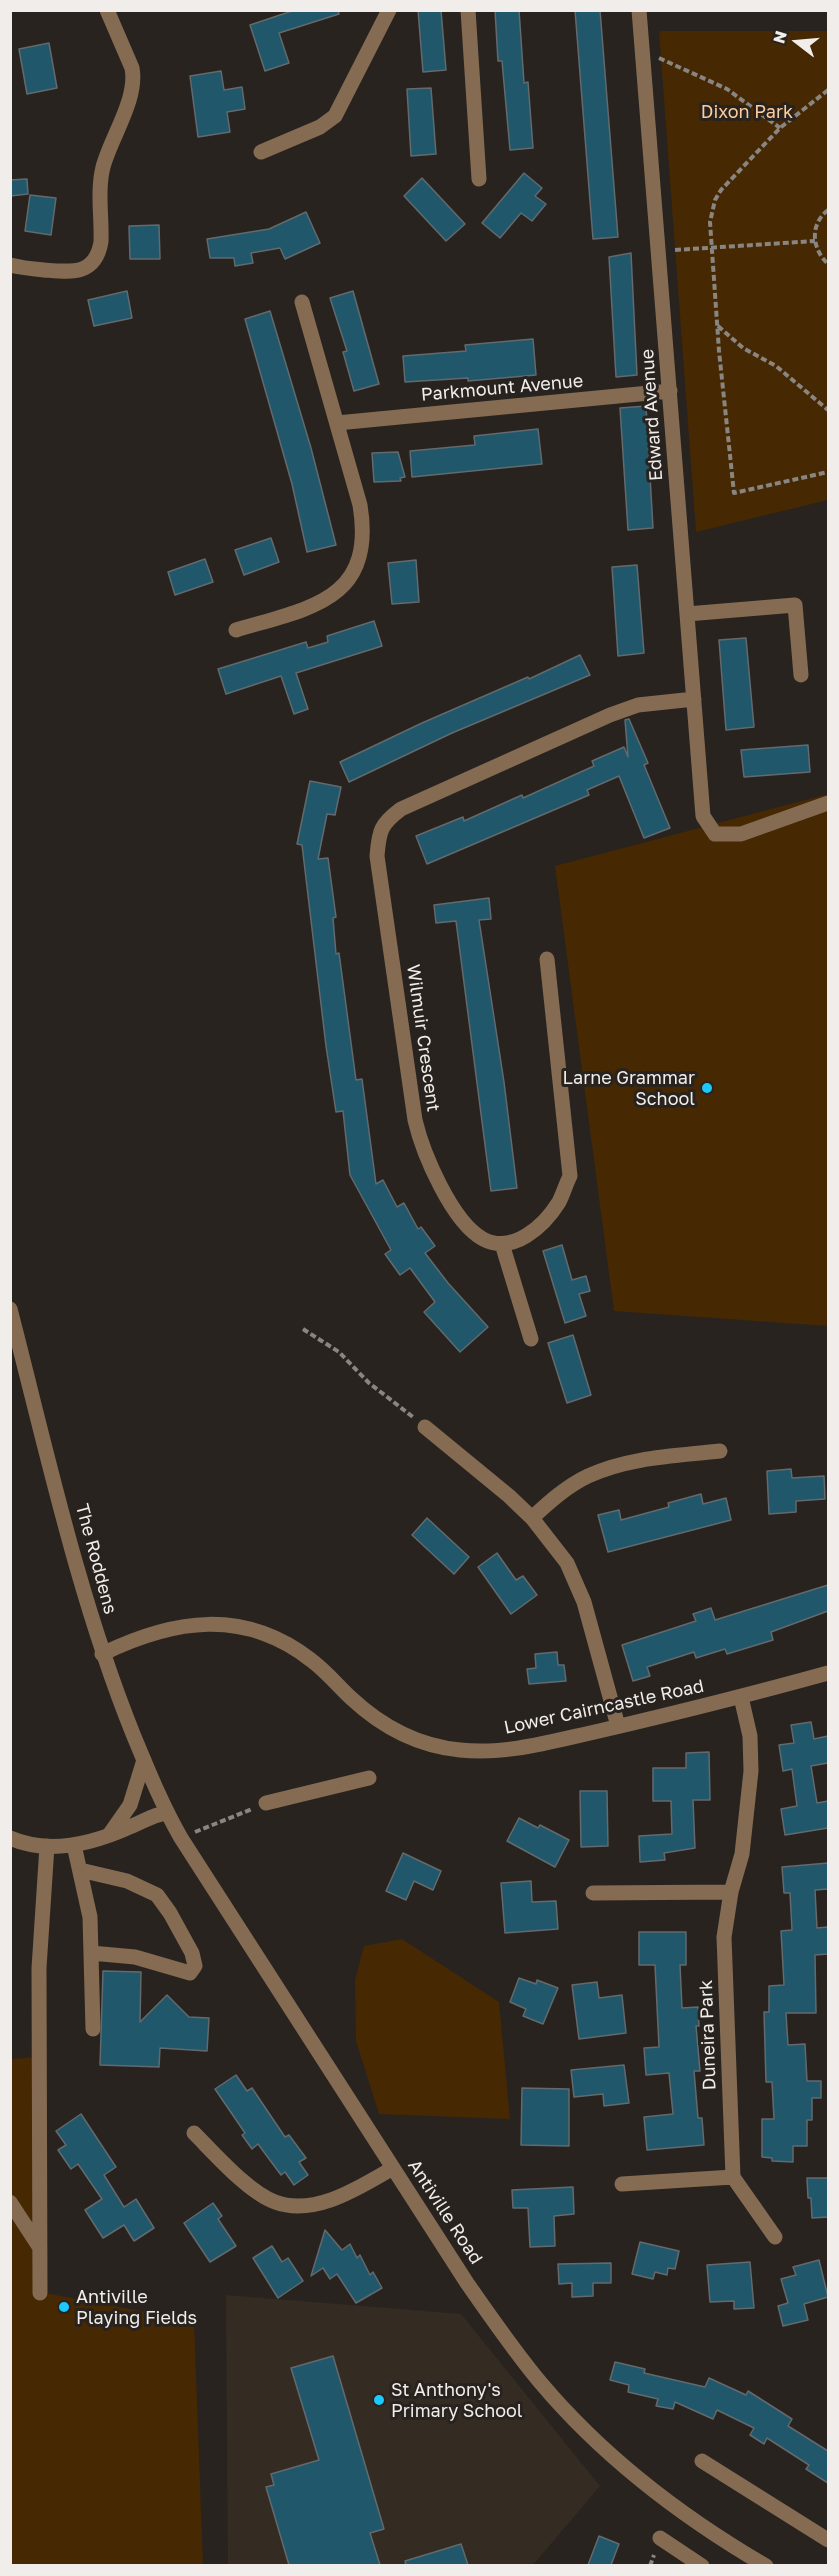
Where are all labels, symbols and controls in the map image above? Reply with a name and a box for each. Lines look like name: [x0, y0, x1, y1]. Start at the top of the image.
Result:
north arrow: [767, 12, 827, 72]
text: N: [768, 28, 791, 46]
park label: Dixon Park: [701, 101, 793, 123]
street label: Edward Avenue: [637, 348, 667, 482]
street label: Parkmount Avenue: [420, 370, 584, 406]
street label: Wilmuir Crescent: [402, 963, 444, 1113]
place label: Larne Grammar School: [563, 1067, 695, 1110]
marker: Larne Grammar School: [700, 1081, 714, 1095]
street label: The Roddens: [71, 1502, 121, 1616]
street label: Lower Cairncastle Road: [502, 1675, 706, 1739]
street label: Duneira Park: [695, 1980, 721, 2090]
street label: Antiville Road: [403, 2156, 487, 2268]
place label: Antiville Playing Fields: [76, 2286, 197, 2328]
marker: Antiville Playing Fields: [57, 2300, 71, 2314]
place label: St Anthony's Primary School: [391, 2379, 523, 2422]
marker: St Anthony's Primary School: [372, 2393, 386, 2407]

